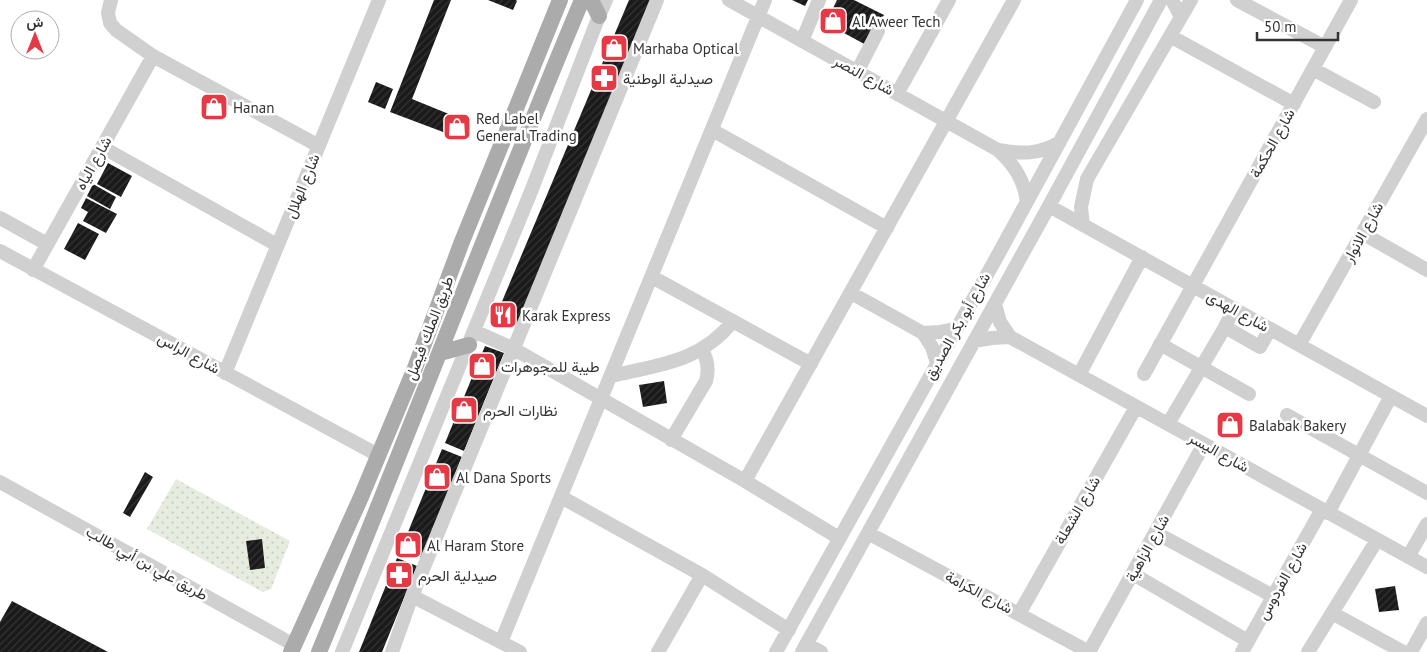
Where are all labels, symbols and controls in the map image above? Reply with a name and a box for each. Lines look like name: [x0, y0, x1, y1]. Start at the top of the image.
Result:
shop icon: Al Aweer Tech: [818, 6, 848, 36]
north arrow: [10, 10, 60, 60]
scale bar: [1257, 10, 1338, 42]
place label: Al Aweer Tech: [852, 12, 941, 31]
text: ش: [27, 13, 44, 31]
text: 50 m: [1264, 17, 1297, 36]
shop icon: Marhaba Optical: [599, 33, 629, 63]
place label: Marhaba Optical: [633, 39, 739, 58]
street label: شارع النصر: [829, 50, 897, 101]
pharmacy icon: صيدلية الوطنية: [589, 63, 619, 93]
place label: صيدلية الوطنية: [623, 69, 713, 88]
shop icon: Hanan: [199, 92, 229, 122]
place label: Hanan: [233, 98, 274, 117]
street label: شارع الحكمة: [1245, 105, 1301, 182]
place label: Red Label General Trading: [476, 109, 577, 145]
shop icon: Red Label General Trading: [442, 112, 472, 142]
street label: شارع الياه: [71, 133, 117, 194]
street label: شارع الهلال: [280, 151, 325, 222]
street label: شارع الانوار: [1338, 198, 1389, 267]
street label: شارع أبو بكر الصديق: [920, 269, 996, 384]
street label: طريق الملك فيصل: [400, 273, 459, 383]
street label: شارع الهدى: [1203, 286, 1272, 338]
restaurant icon: Karak Express: [488, 300, 518, 330]
place label: Karak Express: [522, 306, 611, 325]
street label: شارع الراس: [154, 328, 223, 380]
shop icon: طيبة للمجوهرات: [467, 351, 497, 381]
place label: طيبة للمجوهرات: [501, 357, 600, 376]
shop icon: نظارات الحرم: [449, 395, 479, 425]
place label: نظارات الحرم: [483, 401, 558, 421]
shop icon: Balabak Bakery: [1215, 410, 1245, 440]
place label: Balabak Bakery: [1249, 416, 1346, 435]
street label: شارع اليسر: [1184, 427, 1253, 478]
shop icon: Al Dana Sports: [422, 462, 452, 492]
place label: Al Dana Sports: [456, 468, 551, 487]
street label: شارع الشعلة: [1050, 472, 1106, 549]
street label: شارع الزاهية: [1121, 511, 1175, 586]
street label: طريق علي بن أبي طالب: [81, 522, 211, 608]
shop icon: Al Haram Store: [393, 530, 423, 560]
place label: Al Haram Store: [427, 536, 524, 555]
street label: شارع الفردوس: [1253, 539, 1313, 624]
pharmacy icon: صيدلية الحرم: [384, 560, 414, 590]
place label: صيدلية الحرم: [418, 566, 497, 586]
street label: شارع الكرامة: [941, 566, 1016, 620]

